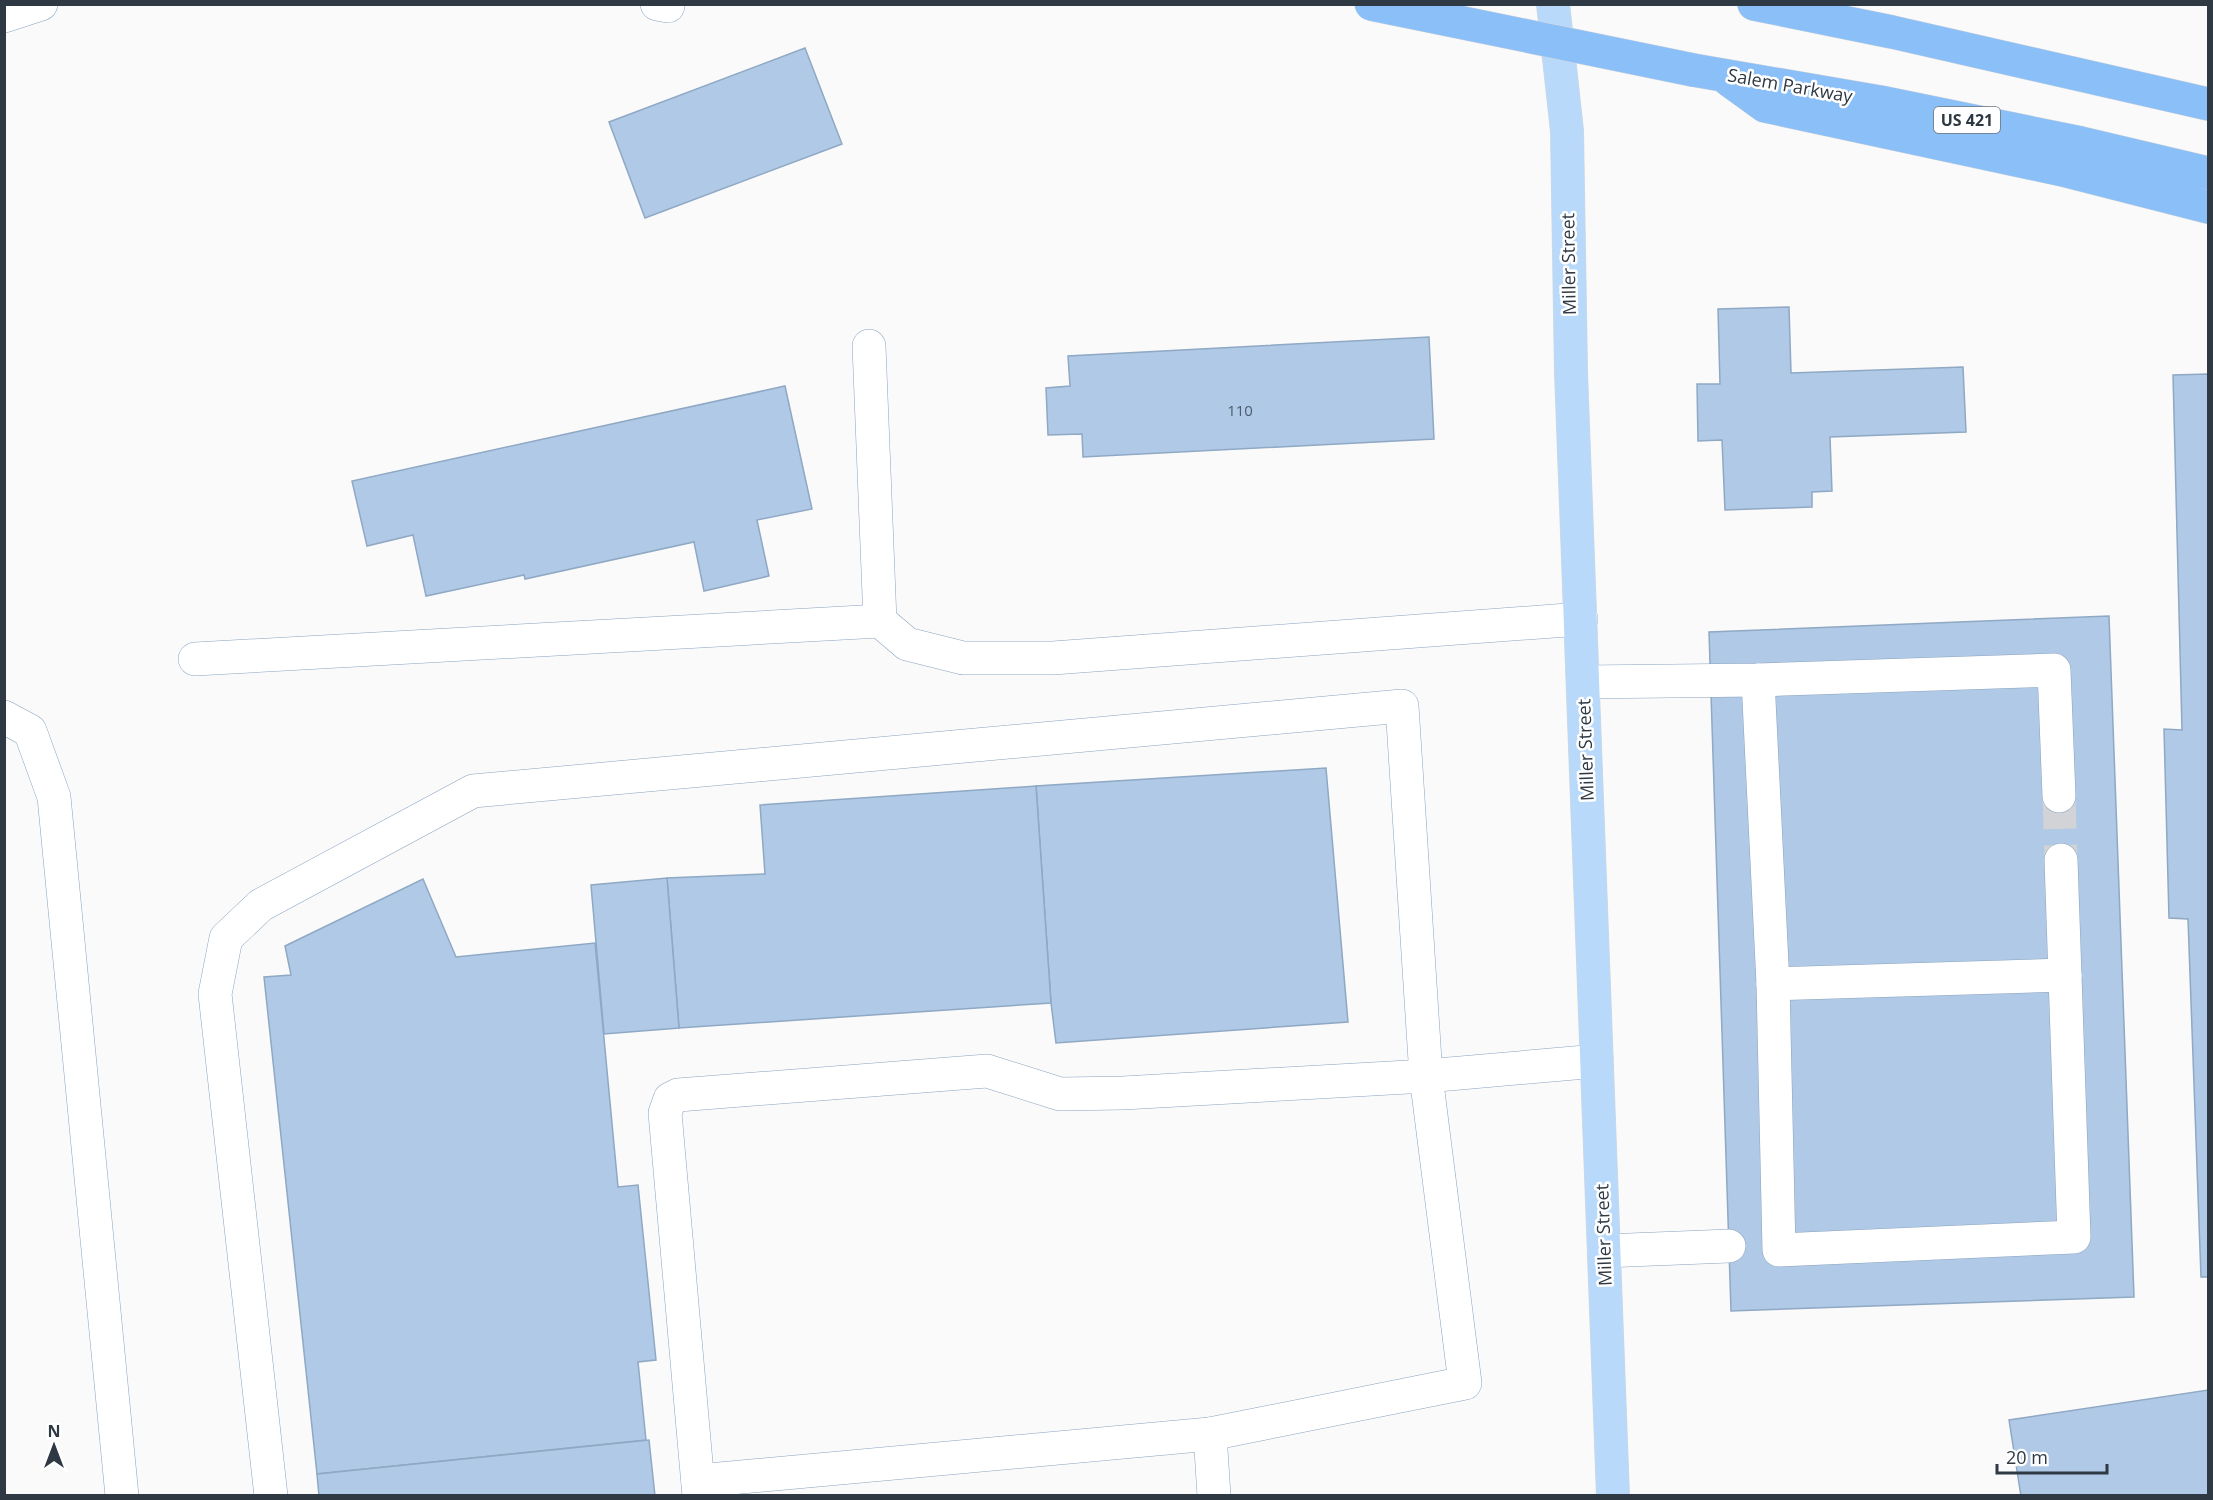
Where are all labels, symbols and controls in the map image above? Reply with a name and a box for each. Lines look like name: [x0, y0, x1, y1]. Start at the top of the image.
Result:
street label: Salem Parkway: [1726, 62, 1855, 108]
road number: US 421: [1934, 107, 2000, 133]
street label: Miller Street: [1555, 213, 1581, 315]
house number: 110: [1227, 400, 1253, 420]
street label: Miller Street: [1571, 699, 1599, 802]
street label: Miller Street: [1589, 1184, 1617, 1287]
north arrow: [24, 1416, 84, 1476]
text: N: [47, 1420, 61, 1442]
scale bar: [1997, 1437, 2106, 1475]
text: 20 m: [2006, 1445, 2048, 1469]

